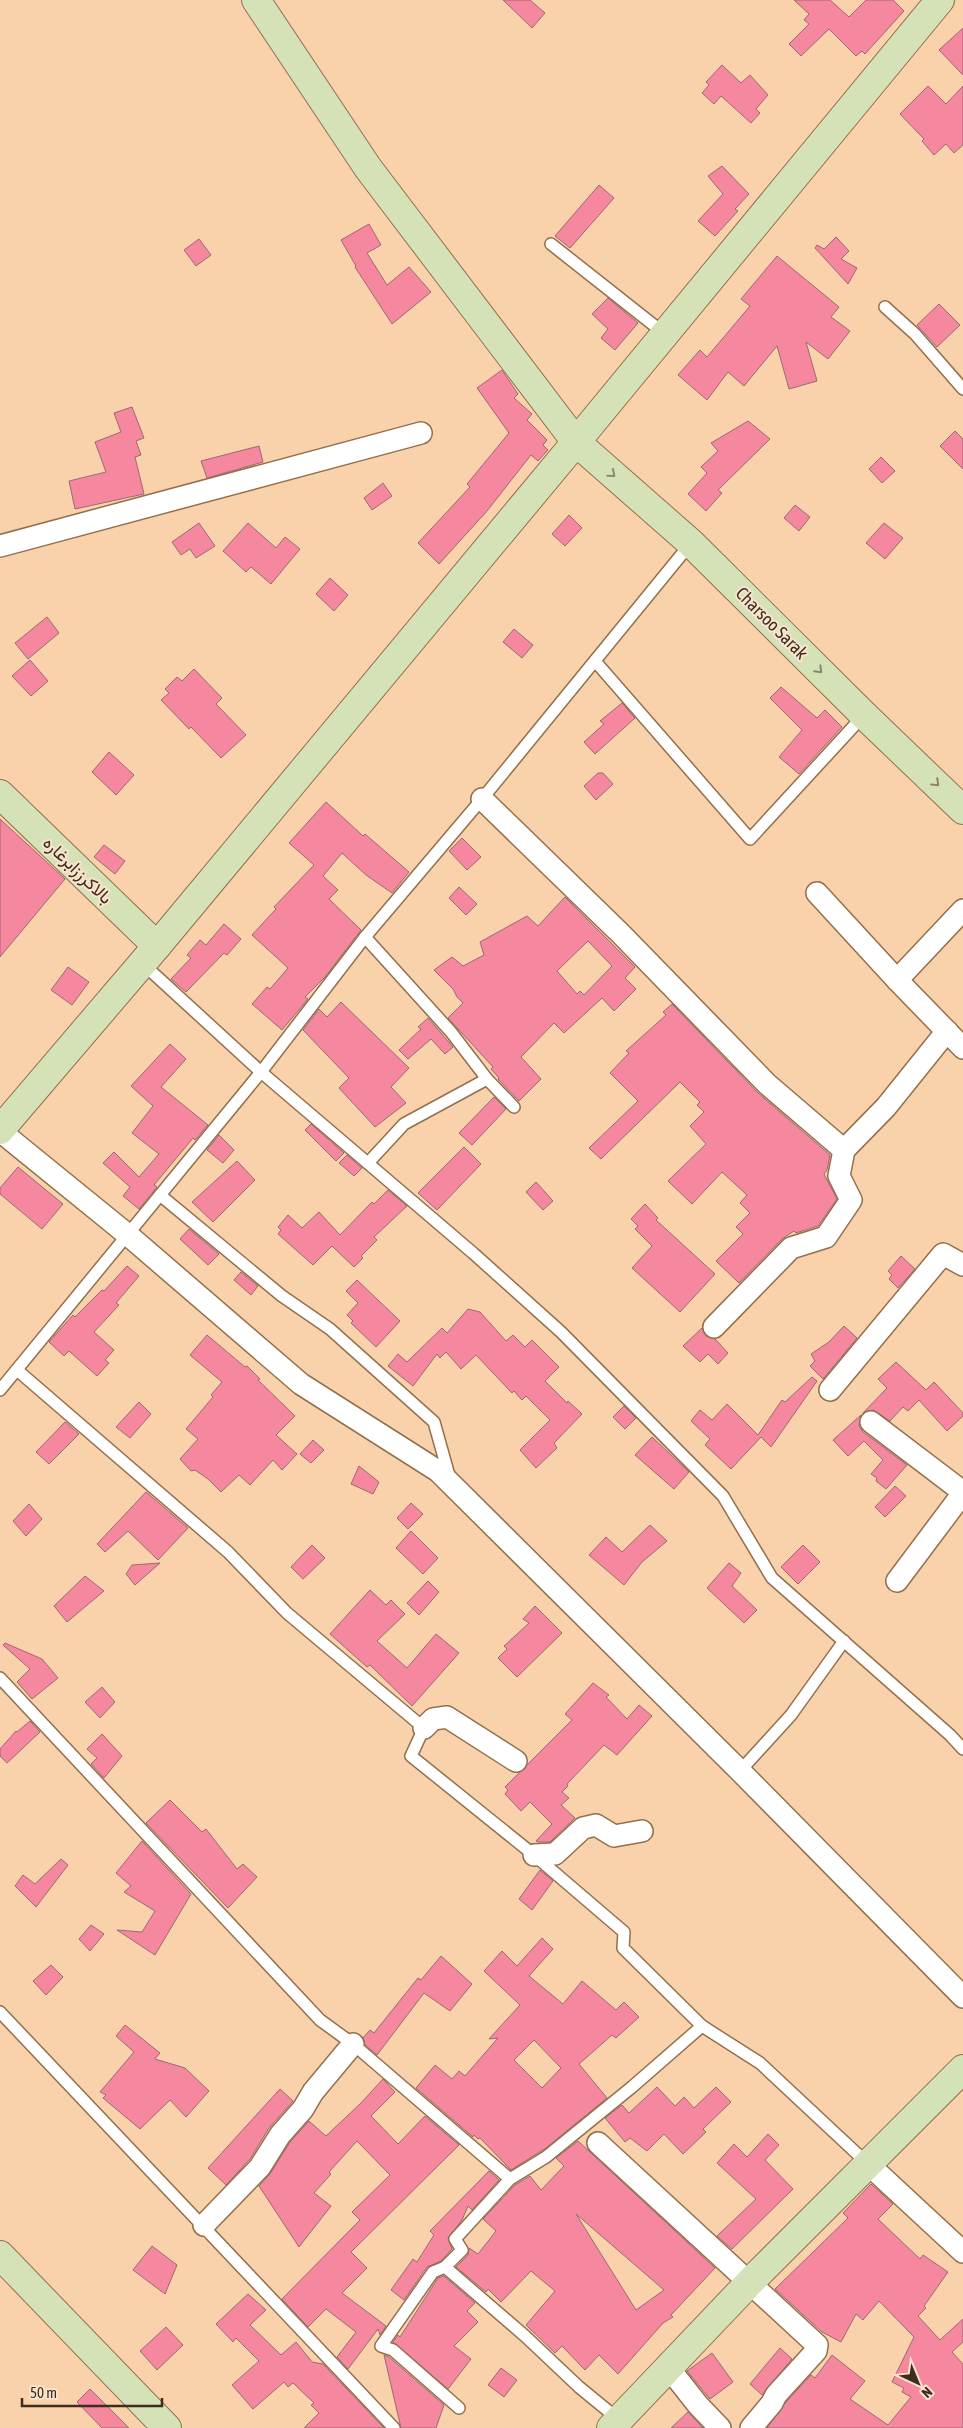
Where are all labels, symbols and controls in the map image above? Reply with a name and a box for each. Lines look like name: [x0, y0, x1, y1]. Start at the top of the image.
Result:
one-way arrow: [607, 468, 616, 477]
street label: Charsoo Sarak: [732, 583, 813, 664]
one-way arrow: [813, 664, 822, 673]
one-way arrow: [930, 777, 939, 786]
street label: بالاکرززابرغاره: [38, 832, 117, 909]
north arrow: [893, 2358, 943, 2408]
scale bar: [22, 2376, 162, 2408]
text: 50 m: [30, 2384, 57, 2401]
text: N: [919, 2384, 936, 2401]

